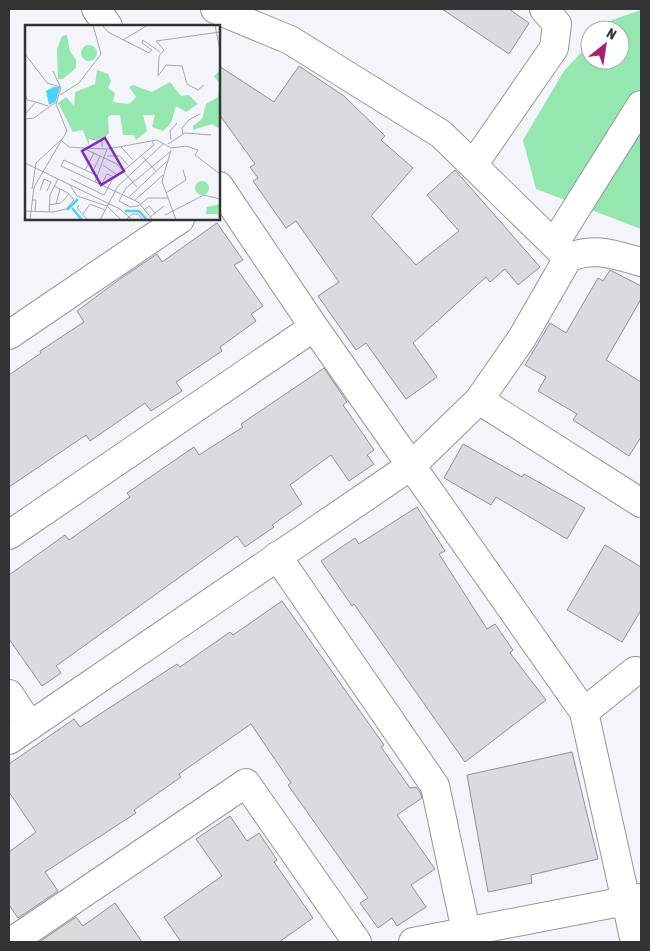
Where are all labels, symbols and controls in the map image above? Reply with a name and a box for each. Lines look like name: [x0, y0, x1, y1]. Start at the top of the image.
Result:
north arrow: [580, 20, 630, 70]
inset map: [25, 25, 220, 220]
text: N: [604, 25, 619, 43]

